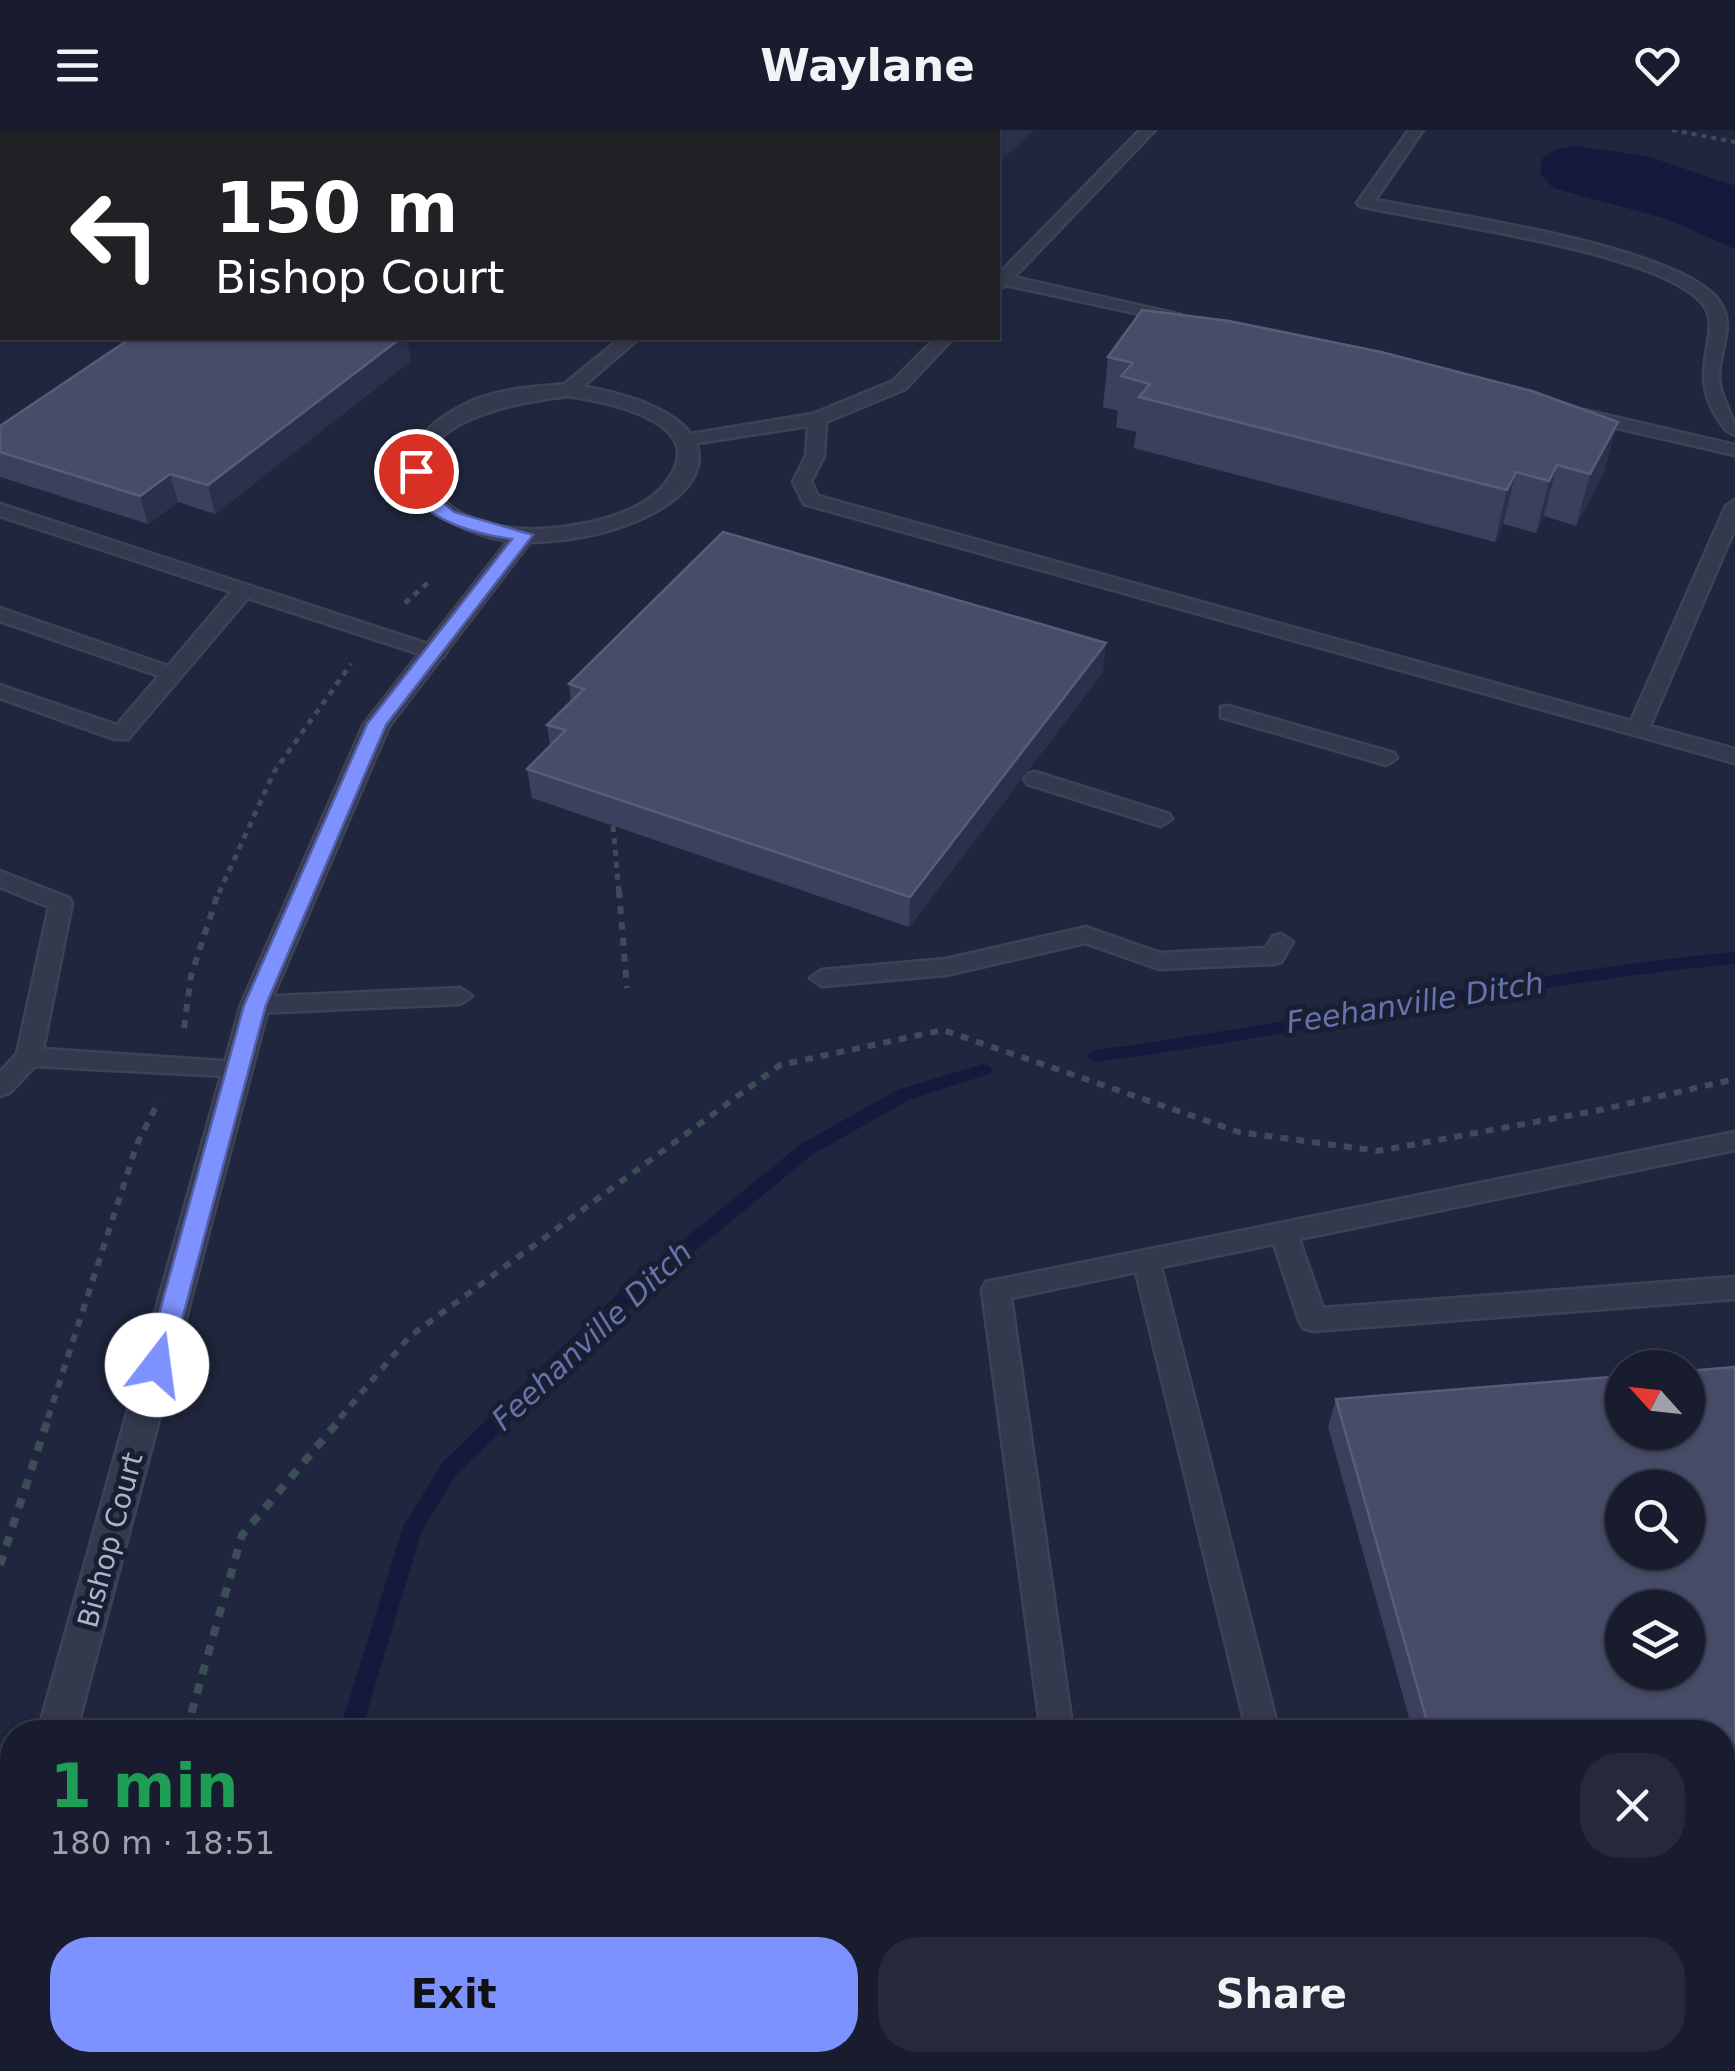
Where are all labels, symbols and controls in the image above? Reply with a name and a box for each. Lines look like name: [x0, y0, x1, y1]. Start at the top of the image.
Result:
icon: menu: [50, 38, 105, 93]
icon: heart: [1630, 38, 1685, 93]
text: Waylane: [760, 39, 975, 92]
text: 150 m: [215, 167, 458, 249]
icon: left: [50, 170, 180, 300]
text: Bishop Court: [215, 251, 504, 304]
pin: [374, 429, 459, 514]
icon: arrive: [389, 444, 444, 499]
water label: Feehanville Ditch: [1284, 965, 1546, 1040]
water label: Feehanville Ditch: [485, 1234, 699, 1437]
position arrow: [105, 1313, 209, 1417]
north arrow: [1605, 1350, 1705, 1450]
map controls: [1605, 1350, 1705, 1690]
street label: Bishop Court: [71, 1449, 150, 1631]
button: search: [1605, 1470, 1705, 1570]
button: layers: [1605, 1590, 1705, 1690]
text: 1 min: [50, 1751, 238, 1821]
button: close: [1580, 1753, 1685, 1858]
text: 180 m · 18:51: [50, 1824, 275, 1862]
button: Exit: [50, 1937, 858, 2052]
button: Share: [878, 1937, 1685, 2052]

